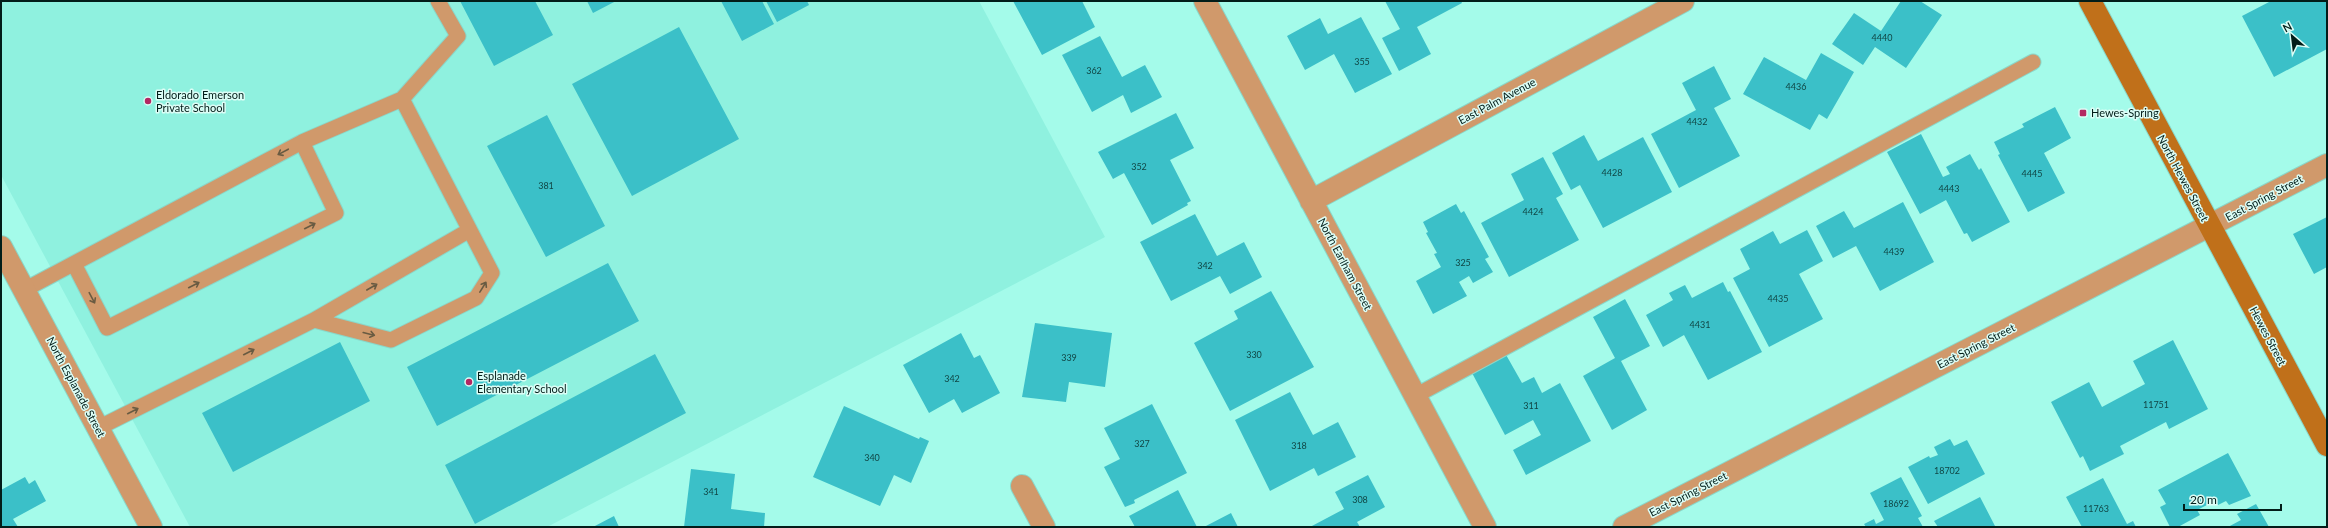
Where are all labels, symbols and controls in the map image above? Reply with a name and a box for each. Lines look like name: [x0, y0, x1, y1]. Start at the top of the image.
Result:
north arrow: [2272, 16, 2312, 56]
text: N: [2280, 19, 2294, 34]
house number: 4440: [1872, 32, 1892, 43]
house number: 355: [1354, 56, 1370, 67]
house number: 362: [1086, 65, 1102, 76]
street label: East Palm Avenue: [1456, 75, 1538, 126]
house number: 4436: [1786, 81, 1806, 92]
place label: Eldorado Emerson Private School: [156, 88, 244, 114]
marker: Eldorado Emerson Private School: [143, 96, 153, 106]
place label: Hewes-Spring: [2091, 106, 2159, 119]
marker: Hewes-Spring: [2078, 108, 2088, 118]
house number: 4432: [1687, 116, 1707, 127]
street label: North Hewes Street: [2155, 132, 2212, 223]
one-way arrow: [277, 149, 289, 156]
house number: 352: [1131, 161, 1147, 172]
house number: 4428: [1602, 167, 1622, 178]
house number: 4445: [2022, 168, 2042, 179]
street label: East Spring Street: [2223, 172, 2305, 223]
house number: 381: [538, 180, 554, 191]
house number: 4443: [1939, 183, 1959, 194]
house number: 4424: [1523, 206, 1543, 217]
street label: North Earlham Street: [1316, 216, 1375, 312]
one-way arrow: [304, 222, 316, 229]
house number: 4439: [1884, 246, 1904, 257]
house number: 325: [1455, 257, 1471, 268]
house number: 342: [1197, 260, 1213, 271]
one-way arrow: [188, 281, 200, 288]
one-way arrow: [366, 282, 378, 290]
one-way arrow: [479, 282, 487, 293]
one-way arrow: [89, 292, 96, 304]
house number: 4435: [1768, 293, 1788, 304]
street label: Hewes Street: [2247, 304, 2289, 368]
house number: 4431: [1690, 319, 1710, 330]
street label: East Spring Street: [1935, 320, 2017, 371]
one-way arrow: [363, 331, 376, 339]
street label: North Esplanade Street: [44, 334, 108, 439]
one-way arrow: [243, 348, 255, 356]
house number: 330: [1246, 349, 1262, 360]
house number: 339: [1061, 352, 1077, 363]
place label: Esplanade Elementary School: [477, 369, 567, 395]
house number: 342: [944, 373, 960, 384]
marker: Esplanade Elementary School: [464, 377, 474, 387]
house number: 11751: [2143, 399, 2169, 410]
house number: 311: [1523, 400, 1539, 411]
one-way arrow: [126, 407, 138, 414]
house number: 327: [1134, 438, 1150, 449]
house number: 318: [1291, 440, 1307, 451]
house number: 340: [864, 452, 880, 463]
house number: 18702: [1934, 465, 1960, 476]
street label: East Spring Street: [1647, 468, 1729, 519]
house number: 341: [703, 486, 719, 497]
scale bar: [2184, 486, 2281, 512]
text: 20 m: [2190, 492, 2217, 507]
house number: 308: [1352, 494, 1368, 505]
house number: 18692: [1883, 498, 1909, 509]
house number: 11763: [2083, 503, 2109, 514]

